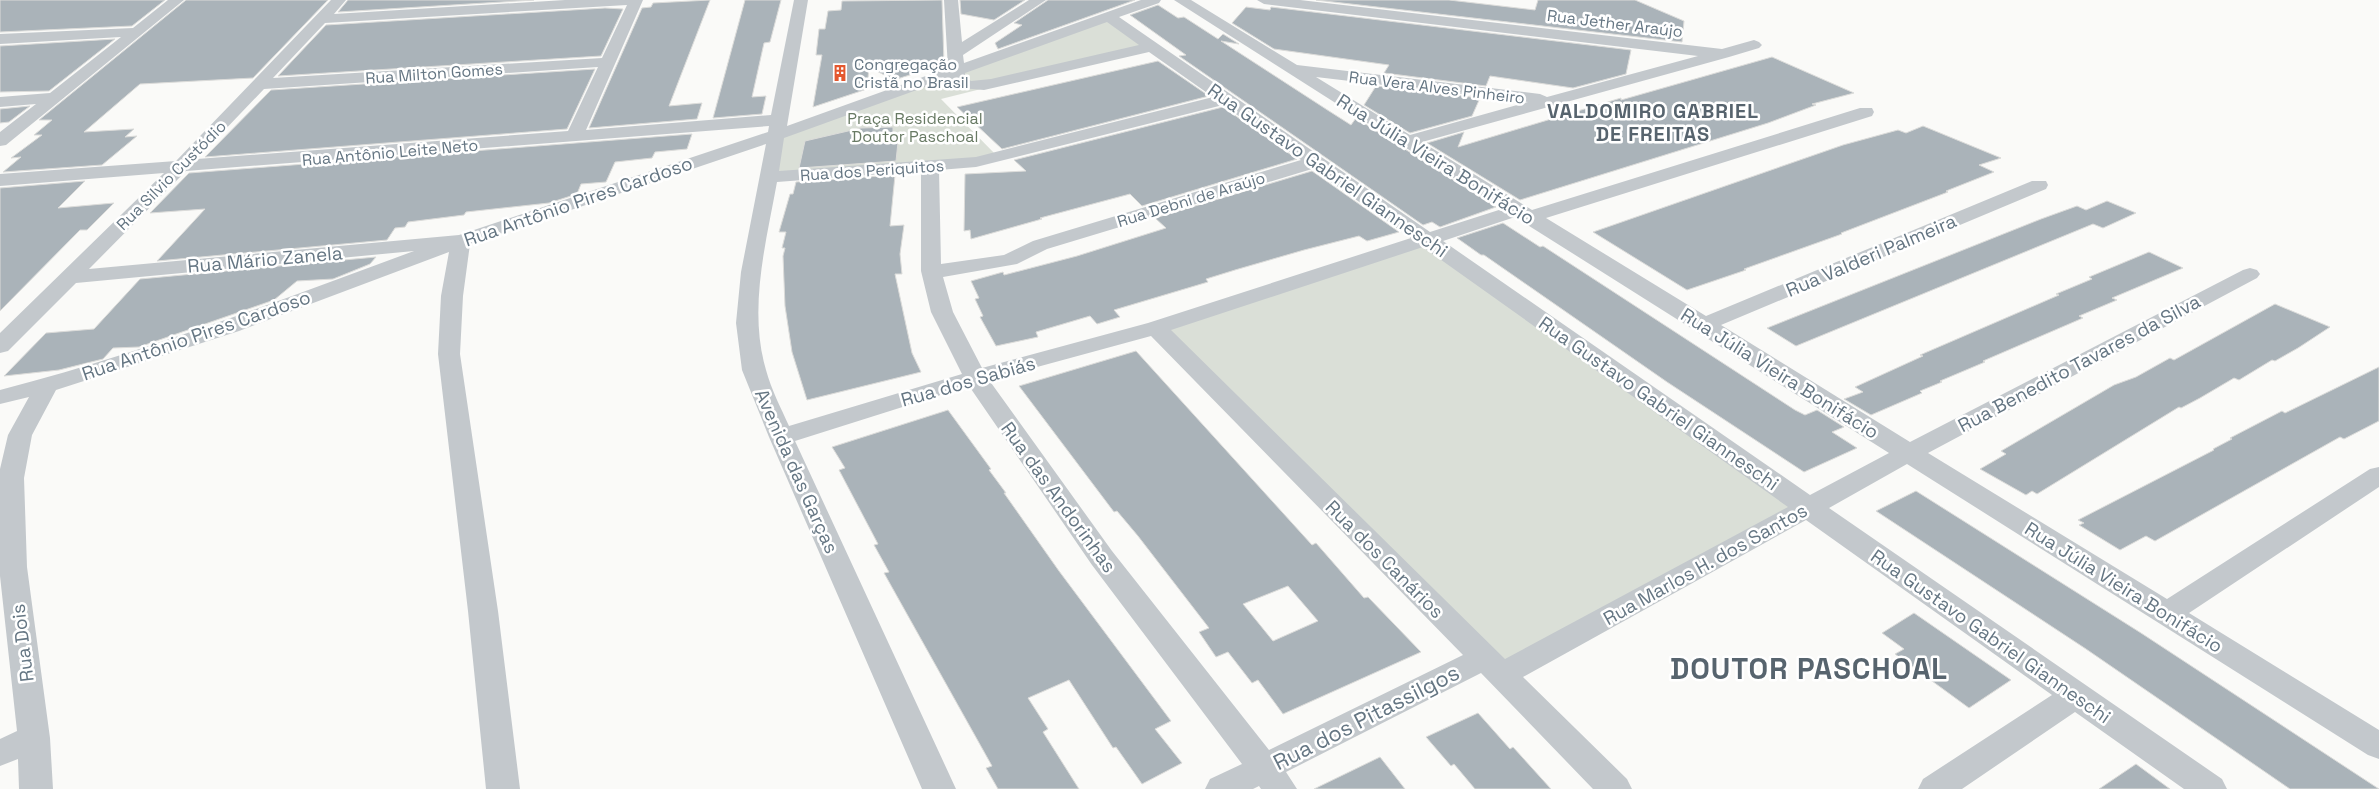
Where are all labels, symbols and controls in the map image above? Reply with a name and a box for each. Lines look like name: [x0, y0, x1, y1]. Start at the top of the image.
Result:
street label: Rua Jether Araújo: [1546, 5, 1684, 42]
place label: Congregação Cristã no Brasil: [854, 54, 969, 93]
street label: Rua Milton Gomes: [365, 58, 504, 89]
building icon: Congregação Cristã no Brasil: [830, 63, 850, 83]
street label: Rua Vera Alves Pinheiro: [1348, 66, 1526, 109]
street label: Rua Gustavo Gabriel Gianneschi: [1203, 78, 1453, 263]
street label: Rua Júlia Vieira Bonifácio: [1332, 88, 1539, 231]
district label: VALDOMIRO GABRIEL DE FREITAS: [1547, 98, 1759, 147]
park label: Praça Residencial Doutor Paschoal: [847, 108, 983, 147]
street label: Rua Silvio Custódio: [112, 116, 231, 235]
street label: Rua Antônio Leite Neto: [301, 134, 479, 171]
street label: Rua Antônio Pires Cardoso: [460, 151, 696, 252]
street label: Rua dos Periquitos: [799, 155, 945, 186]
street label: Rua Debni de Araújo: [1115, 167, 1268, 232]
street label: Rua Valderi Palmeira: [1782, 208, 1960, 303]
street label: Rua Mário Zanela: [186, 240, 344, 279]
street label: Rua Antônio Pires Cardoso: [78, 285, 314, 386]
street label: Rua Benedito Tavares da Silva: [1954, 289, 2205, 438]
street label: Rua Júlia Vieira Bonifácio: [1676, 302, 1883, 445]
street label: Rua Gustavo Gabriel Gianneschi: [1534, 311, 1784, 496]
street label: Rua dos Sabiás: [898, 350, 1038, 413]
street label: Avenida das Garças: [749, 385, 844, 557]
street label: Rua das Andorinhas: [995, 417, 1122, 578]
street label: Rua dos Canários: [1320, 495, 1449, 624]
street label: Rua Marlos H. dos Santos: [1599, 498, 1812, 631]
street label: Rua Júlia Vieira Bonifácio: [2020, 516, 2227, 659]
street label: Rua Gustavo Gabriel Gianneschi: [1866, 544, 2116, 729]
street label: Rua Dois: [5, 602, 40, 683]
district label: DOUTOR PASCHOAL: [1670, 650, 1948, 687]
street label: Rua dos Pitassilgos: [1268, 658, 1464, 776]

